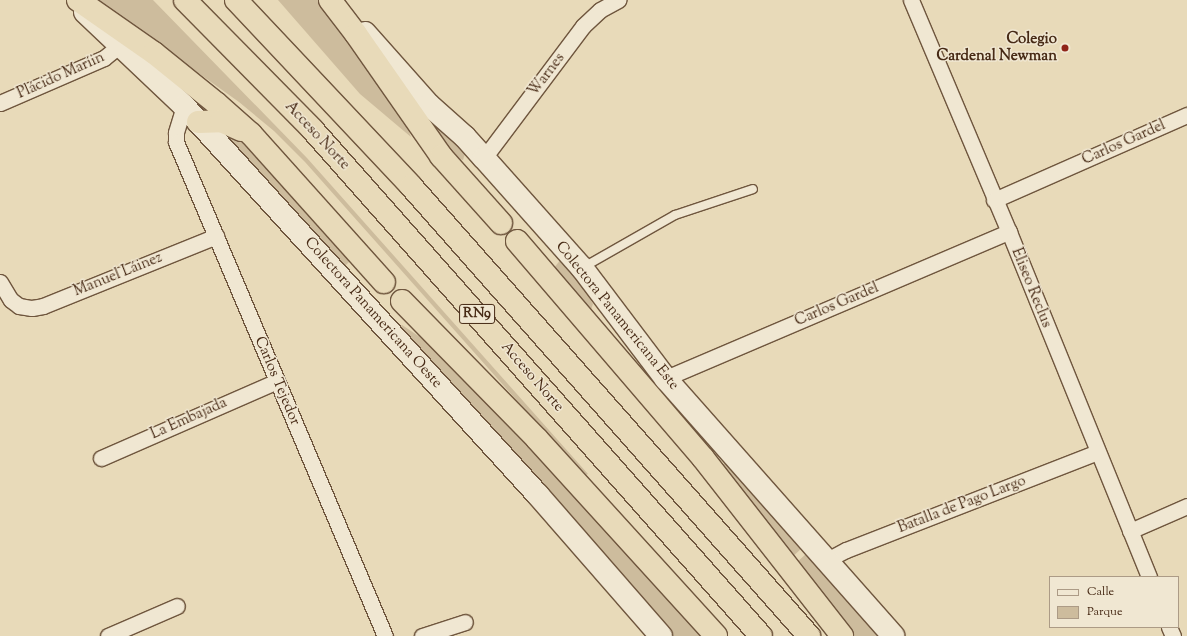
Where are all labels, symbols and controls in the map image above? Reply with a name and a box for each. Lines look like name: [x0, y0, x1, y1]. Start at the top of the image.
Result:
place label: Colegio Cardenal Newman: [936, 30, 1057, 65]
marker: Colegio Cardenal Newman: [1060, 43, 1070, 53]
street label: Plácido Maríin: [15, 49, 107, 103]
street label: Warnes: [525, 50, 569, 100]
street label: Acceso Norte: [281, 98, 353, 174]
street label: Carlos Gardel: [1079, 117, 1169, 169]
street label: Colectora Panamericana Oeste: [300, 234, 446, 392]
street label: Colectora Panamericana Este: [551, 238, 683, 394]
street label: Eliseo Reclus: [1007, 246, 1055, 330]
street label: Manuel Láinez: [71, 249, 165, 301]
street label: Carlos Gardel: [792, 279, 882, 331]
road number: RN9: [459, 302, 495, 326]
street label: Carlos Tejedor: [250, 334, 304, 428]
street label: Acceso Norte: [497, 338, 567, 416]
street label: La Embajada: [148, 394, 230, 444]
street label: Batalla de Pago Largo: [895, 472, 1029, 538]
legend: [1049, 576, 1179, 628]
text: Calle: [1087, 583, 1114, 601]
text: Parque: [1087, 603, 1123, 621]

